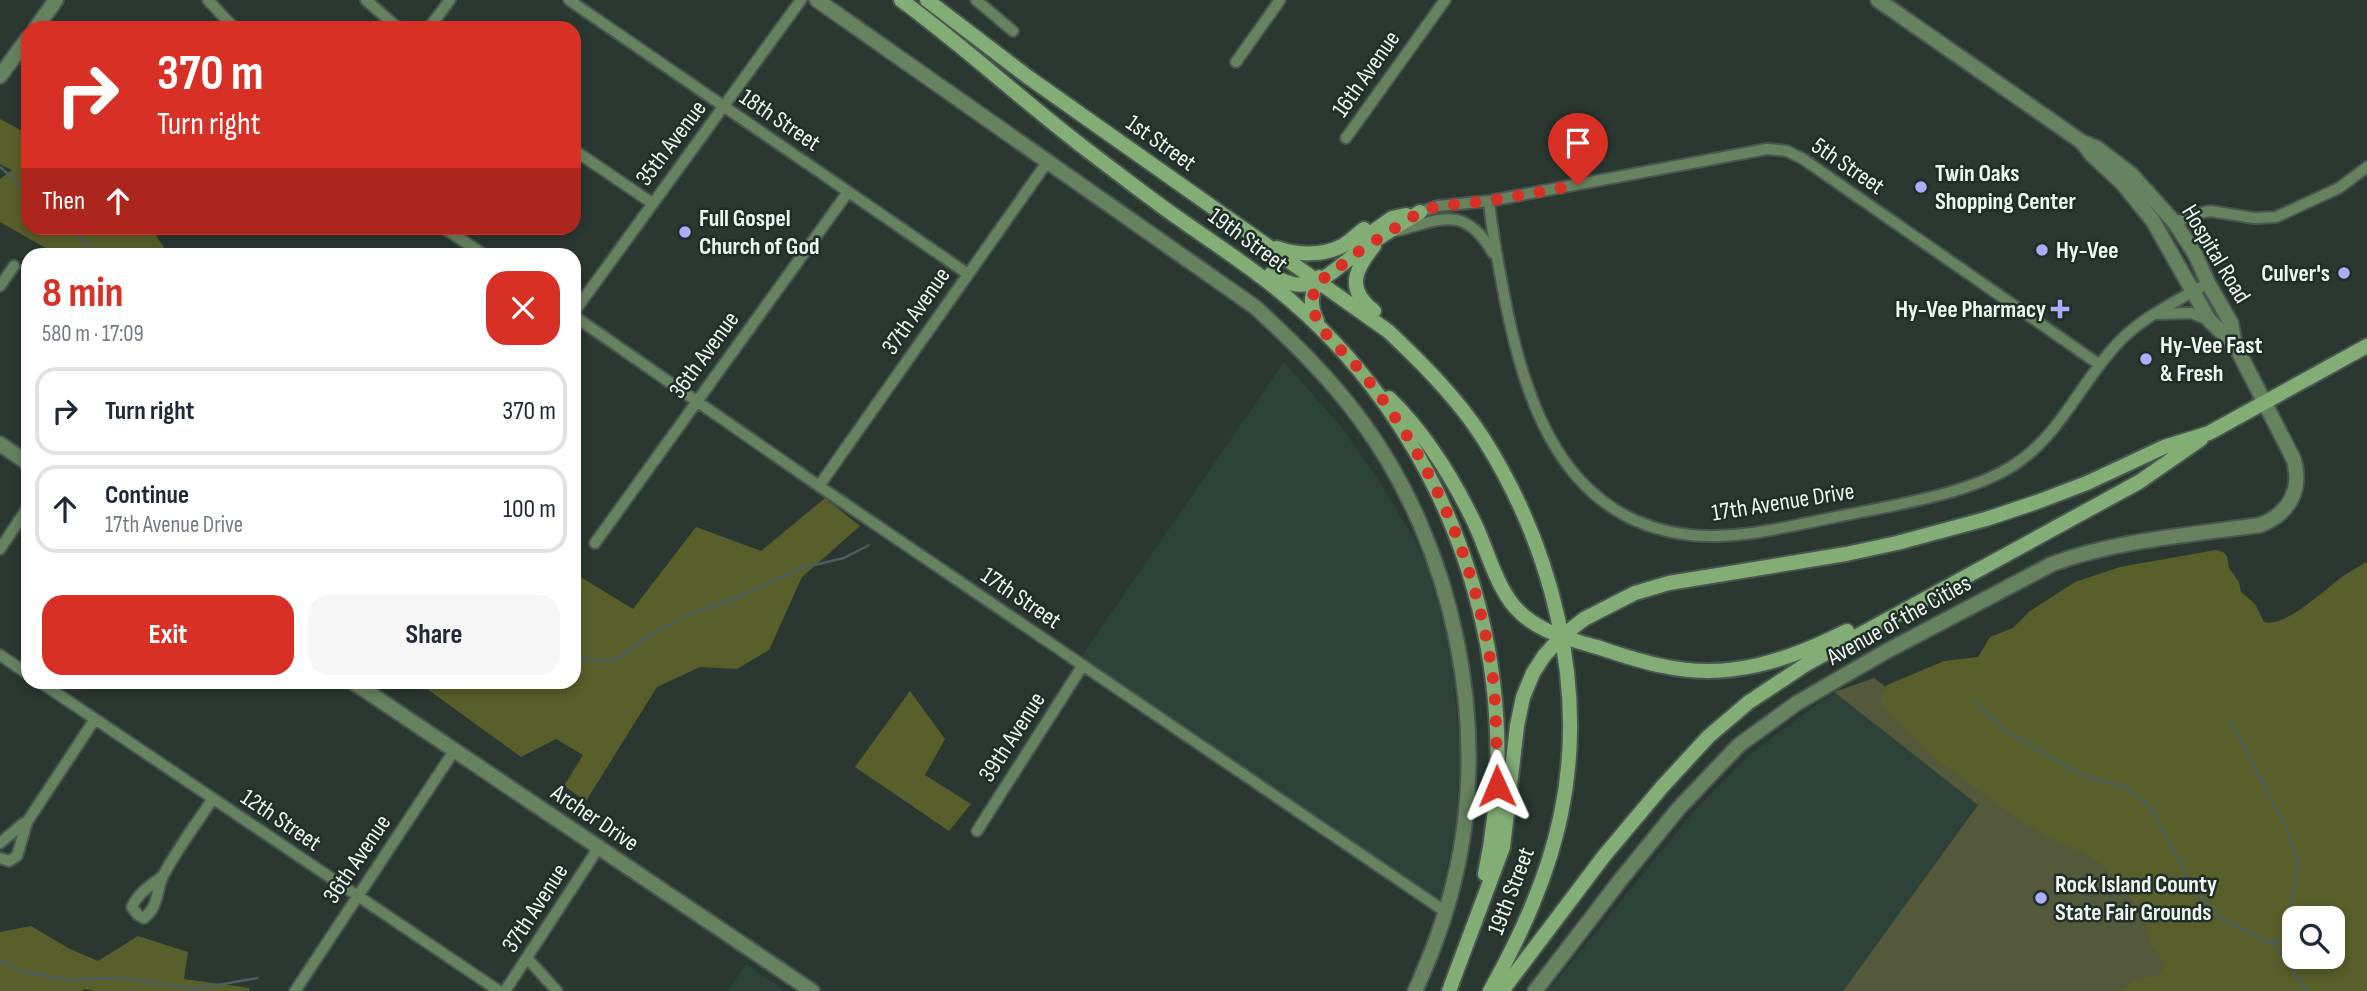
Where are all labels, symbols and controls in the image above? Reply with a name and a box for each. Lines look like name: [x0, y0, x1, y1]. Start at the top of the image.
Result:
street label: 16th Avenue: [1326, 25, 1406, 123]
text: 370 m: [157, 45, 264, 104]
icon: right: [42, 49, 133, 140]
street label: 18th Street: [734, 83, 826, 157]
street label: 35th Avenue: [629, 94, 713, 192]
text: Turn right: [157, 105, 261, 144]
street label: 1st Street: [1120, 109, 1202, 177]
pin: [1548, 113, 1608, 185]
icon: arrive: [1559, 124, 1597, 162]
street label: 5th Street: [1806, 131, 1890, 201]
place label: Twin Oaks Shopping Center: [1935, 159, 2076, 216]
marker: Twin Oaks Shopping Center: [1913, 179, 1929, 195]
icon: ahead: [99, 182, 137, 220]
text: Then: [42, 186, 85, 217]
street label: Hospital Road: [2175, 199, 2257, 309]
street label: 19th Street: [1203, 201, 1293, 279]
place label: Full Gospel Church of God: [699, 204, 819, 261]
marker: Full Gospel Church of God: [677, 224, 693, 240]
place label: Hy-Vee: [2056, 236, 2119, 265]
marker: Hy-Vee: [2034, 242, 2050, 258]
place label: Culver's: [2261, 259, 2330, 288]
street label: 37th Avenue: [875, 262, 957, 360]
marker: Culver's: [2336, 265, 2352, 281]
text: 8 min: [42, 268, 123, 319]
button: close: [486, 271, 560, 345]
place label: Hy-Vee Pharmacy: [1895, 295, 2046, 324]
marker: Hy-Vee Pharmacy: [2052, 301, 2068, 317]
street label: 36th Avenue: [663, 306, 745, 404]
text: 580 m · 17:09: [42, 320, 144, 348]
place label: Hy-Vee Fast & Fresh: [2160, 331, 2262, 388]
marker: Hy-Vee Fast & Fresh: [2138, 351, 2154, 367]
icon: right: [46, 392, 84, 430]
text: Turn right: [105, 396, 194, 427]
text: 370 m: [502, 396, 556, 427]
street label: 17th Avenue Drive: [1710, 476, 1856, 528]
text: Continue: [105, 480, 189, 511]
icon: ahead: [46, 490, 84, 528]
text: 100 m: [503, 494, 556, 525]
text: 17th Avenue Drive: [105, 511, 243, 539]
street label: 17th Street: [975, 561, 1067, 635]
street label: Avenue of the Cities: [1821, 568, 1976, 672]
button: Exit: [42, 595, 294, 675]
button: Share: [308, 595, 560, 675]
street label: 39th Avenue: [972, 687, 1052, 787]
position arrow: [1460, 749, 1534, 823]
street label: Archer Drive: [545, 778, 644, 858]
street label: 12th Street: [235, 783, 327, 857]
street label: 36th Avenue: [317, 809, 397, 909]
street label: 19th Street: [1481, 843, 1541, 939]
street label: 37th Avenue: [496, 858, 574, 958]
place label: Rock Island County State Fair Grounds: [2055, 870, 2217, 927]
marker: Rock Island County State Fair Grounds: [2033, 890, 2049, 906]
map controls: [2282, 906, 2345, 969]
button: search: [2282, 906, 2345, 969]

